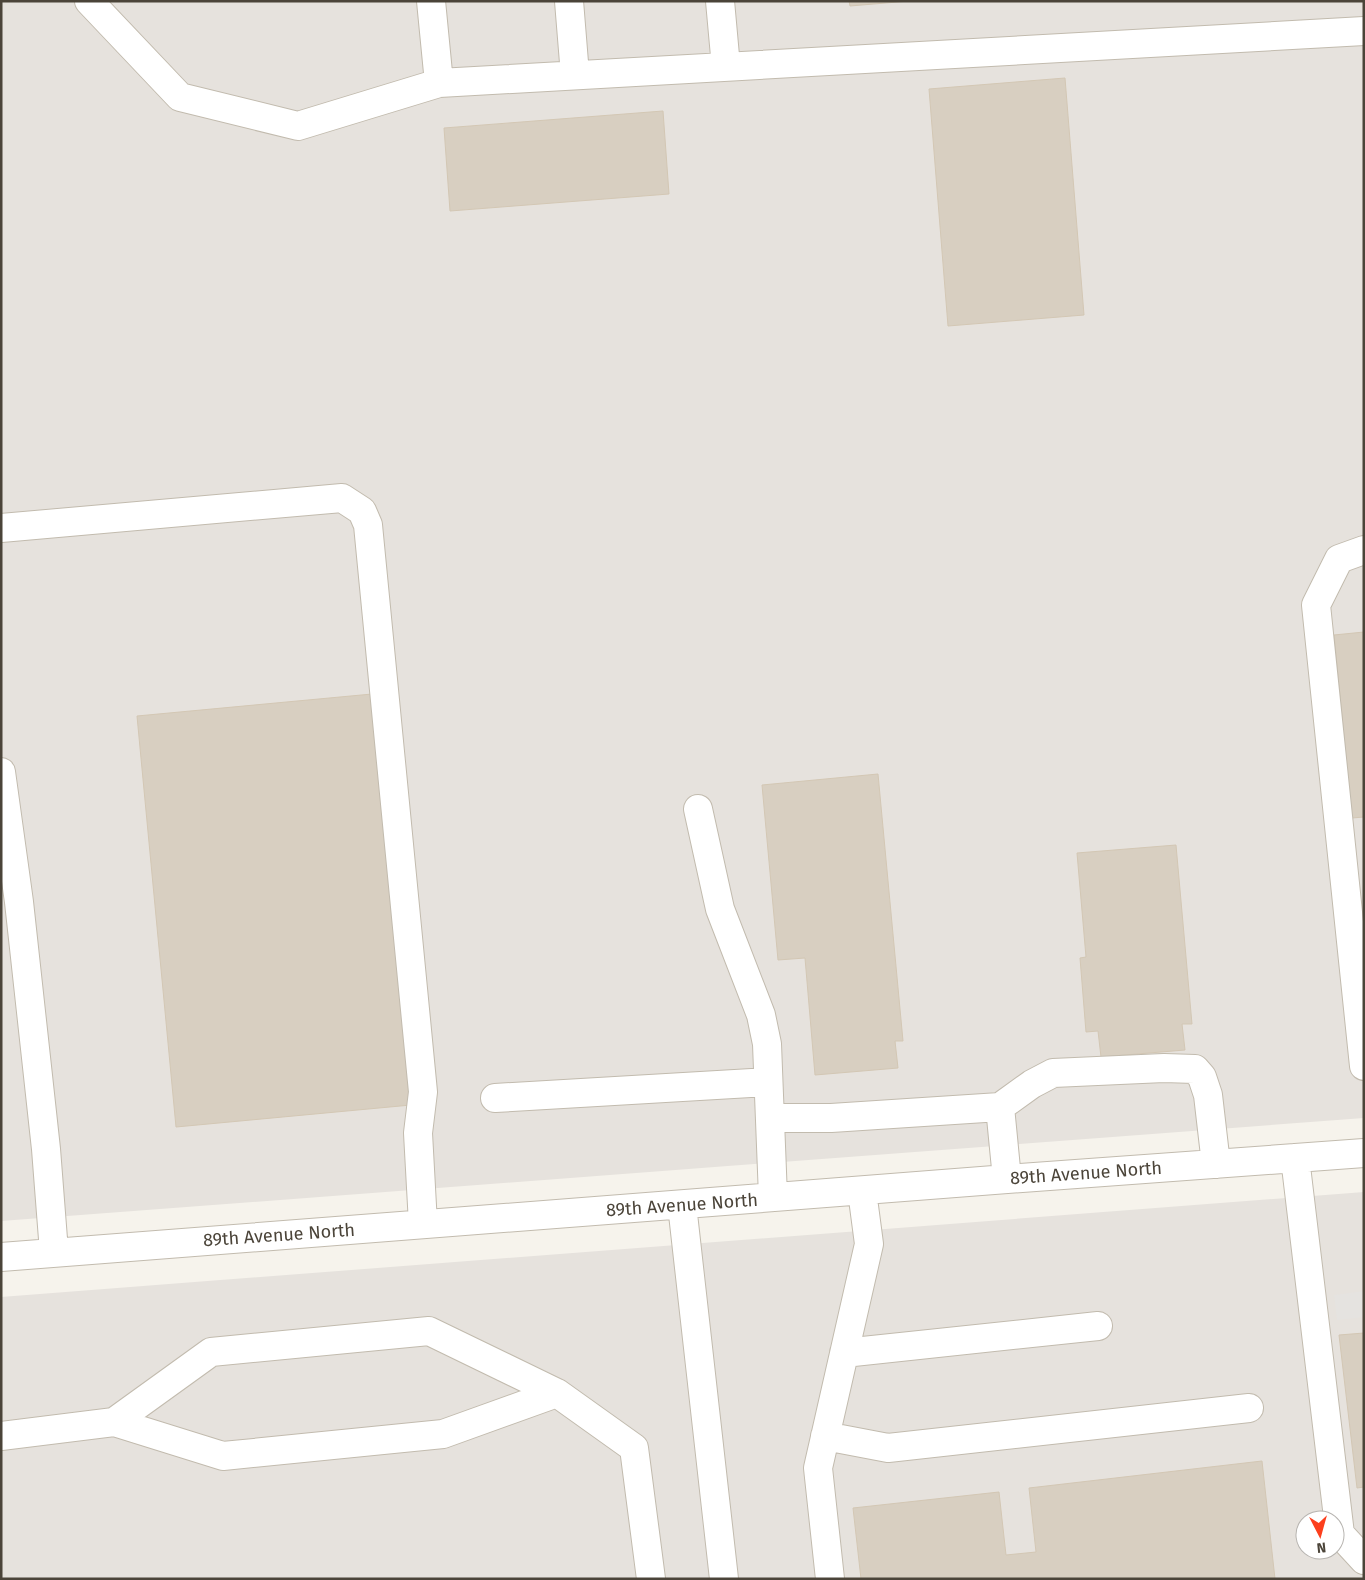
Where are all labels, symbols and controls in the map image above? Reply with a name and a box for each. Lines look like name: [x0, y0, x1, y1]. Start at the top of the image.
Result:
street label: 89th Avenue North: [1009, 1157, 1163, 1189]
street label: 89th Avenue North: [605, 1189, 759, 1221]
street label: 89th Avenue North: [202, 1219, 356, 1251]
north arrow: [1295, 1510, 1345, 1560]
text: N: [1316, 1538, 1327, 1556]

